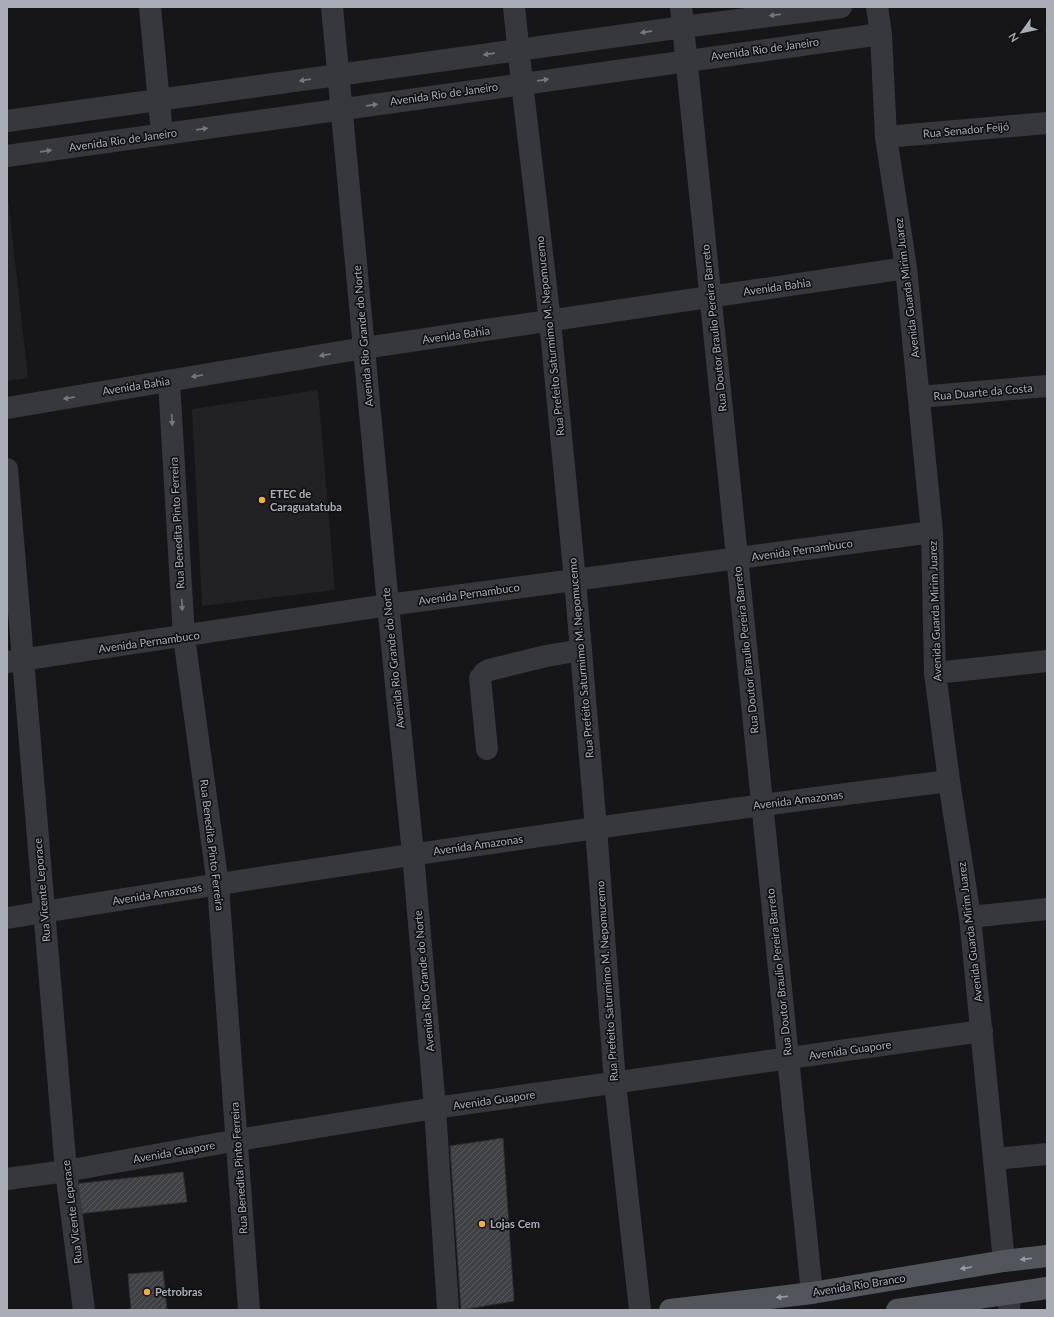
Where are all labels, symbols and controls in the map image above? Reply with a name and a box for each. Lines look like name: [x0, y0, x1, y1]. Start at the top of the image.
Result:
one-way arrow: [769, 12, 781, 18]
north arrow: [1002, 12, 1042, 52]
one-way arrow: [640, 29, 652, 35]
text: N: [1005, 31, 1021, 45]
street label: Avenida Rio de Janeiro: [710, 34, 820, 63]
one-way arrow: [483, 51, 495, 57]
one-way arrow: [299, 76, 311, 83]
one-way arrow: [537, 77, 549, 83]
street label: Avenida Rio de Janeiro: [389, 79, 499, 108]
one-way arrow: [366, 101, 378, 108]
street label: Rua Senador Feijó: [922, 119, 1010, 140]
street label: Avenida Rio de Janeiro: [68, 125, 178, 154]
one-way arrow: [196, 126, 208, 132]
one-way arrow: [40, 148, 52, 154]
street label: Avenida Guarda Mirim Juarez: [891, 217, 922, 359]
street label: Rua Prefeito Saturmimo M. Nepomucemo: [533, 235, 566, 437]
street label: Rua Doutor Braulio Pereira Barreto: [698, 244, 729, 412]
street label: Avenida Rio Grande do Norte: [350, 265, 375, 407]
street label: Avenida Bahia: [742, 275, 812, 298]
street label: Avenida Bahia: [421, 323, 491, 346]
one-way arrow: [319, 352, 332, 358]
one-way arrow: [191, 373, 203, 379]
street label: Avenida Bahia: [101, 374, 171, 397]
street label: Rua Duarte da Costa: [933, 381, 1033, 402]
one-way arrow: [63, 395, 75, 401]
one-way arrow: [168, 414, 175, 426]
street label: Rua Benedita Pinto Ferreira: [167, 457, 186, 589]
place label: ETEC de Caraguatatuba: [270, 487, 342, 513]
marker: ETEC de Caraguatatuba: [257, 495, 267, 505]
street label: Avenida Pernambuco: [751, 536, 853, 563]
street label: Avenida Guarda Mirim Juarez: [926, 540, 943, 682]
street label: Rua Prefeito Saturmimo M. Nepomucemo: [565, 557, 596, 759]
street label: Rua Doutor Braulio Pereira Barreto: [730, 566, 761, 734]
street label: Avenida Pernambuco: [418, 580, 520, 607]
street label: Avenida Rio Grande do Norte: [379, 587, 406, 729]
one-way arrow: [179, 599, 185, 612]
street label: Avenida Pernambuco: [98, 628, 200, 655]
street label: Rua Benedita Pinto Ferreira: [198, 778, 227, 911]
street label: Avenida Amazonas: [752, 788, 844, 811]
street label: Avenida Amazonas: [432, 832, 524, 857]
street label: Rua Vicente Leporace: [30, 837, 53, 942]
street label: Avenida Guarda Mirim Juarez: [954, 861, 985, 1003]
street label: Avenida Amazonas: [111, 880, 203, 907]
street label: Rua Prefeito Saturmimo M. Nepomucemo: [593, 880, 620, 1082]
street label: Rua Doutor Braulio Pereira Barreto: [763, 888, 794, 1056]
street label: Avenida Rio Grande do Norte: [411, 910, 436, 1052]
street label: Avenida Guapore: [808, 1037, 892, 1062]
street label: Avenida Guapore: [452, 1087, 536, 1112]
street label: Rua Benedita Pinto Ferreira: [227, 1102, 250, 1234]
street label: Avenida Guapore: [132, 1138, 216, 1165]
street label: Rua Vicente Leporace: [59, 1159, 84, 1265]
place label: Lojas Cem: [490, 1217, 540, 1230]
marker: Lojas Cem: [477, 1219, 487, 1229]
one-way arrow: [1020, 1256, 1032, 1262]
one-way arrow: [960, 1265, 972, 1271]
street label: Avenida Rio Branco: [811, 1271, 906, 1298]
place label: Petrobras: [155, 1285, 203, 1298]
marker: Petrobras: [142, 1287, 152, 1297]
one-way arrow: [776, 1294, 788, 1300]

